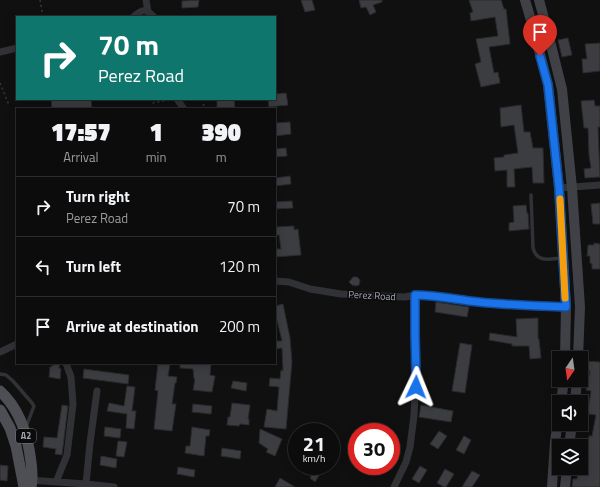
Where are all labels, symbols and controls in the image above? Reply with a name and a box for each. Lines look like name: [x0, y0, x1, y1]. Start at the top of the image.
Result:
pin: [523, 15, 557, 56]
icon: arrive: [529, 21, 551, 43]
text: 70 m: [98, 23, 159, 66]
icon: right: [32, 32, 84, 84]
text: Perez Road: [98, 62, 184, 89]
text: 17:57: [51, 114, 111, 150]
text: 1: [149, 114, 163, 150]
text: 390: [201, 114, 241, 150]
text: Arrival: [63, 147, 98, 167]
text: min: [146, 147, 166, 167]
text: m: [216, 147, 227, 167]
text: Turn right: [66, 185, 130, 208]
text: 70 m: [227, 195, 260, 218]
icon: right: [32, 196, 54, 218]
text: Perez Road: [66, 208, 128, 228]
text: Turn left: [66, 255, 121, 278]
text: 120 m: [219, 255, 260, 278]
icon: left: [32, 256, 54, 278]
street label: Perez Road: [348, 287, 396, 304]
text: Arrive at destination: [66, 315, 199, 338]
text: 200 m: [219, 315, 260, 338]
icon: arrive: [32, 316, 54, 338]
north arrow: [552, 351, 588, 387]
map controls: [552, 351, 588, 475]
position arrow: [395, 366, 437, 408]
button: sound: [552, 395, 588, 431]
speed limit sign: 30: [348, 423, 400, 475]
text: 21: [303, 428, 325, 459]
road number: A2: [16, 429, 36, 443]
button: layers: [552, 439, 588, 475]
text: km/h: [303, 451, 325, 466]

